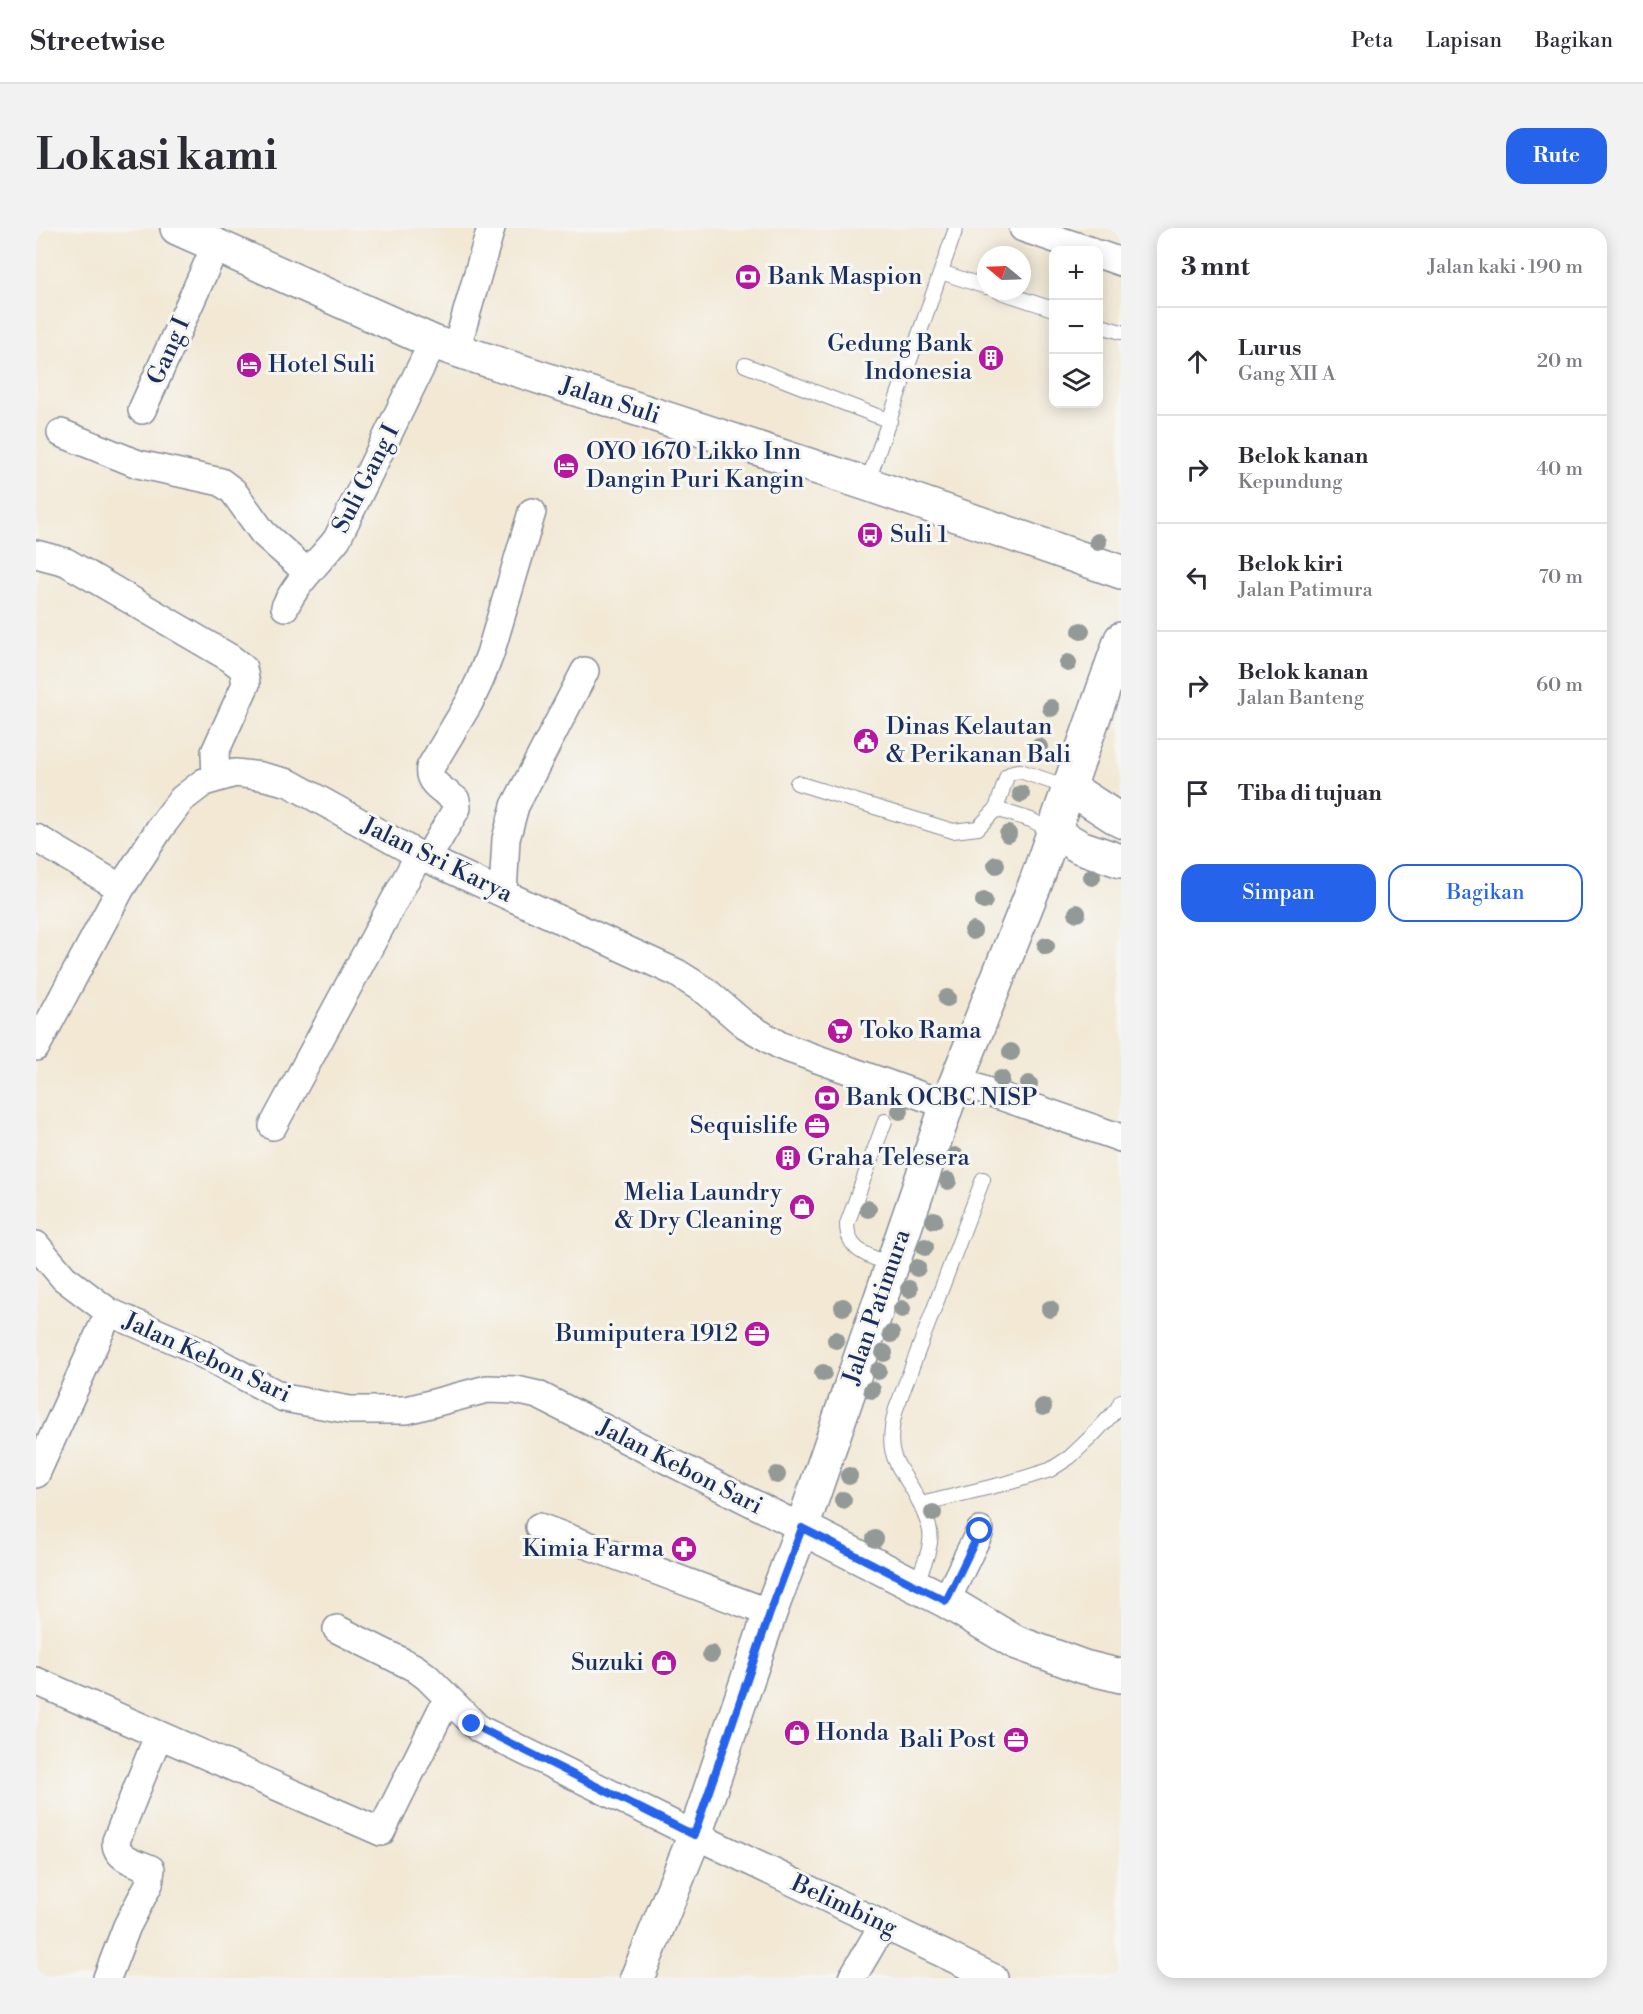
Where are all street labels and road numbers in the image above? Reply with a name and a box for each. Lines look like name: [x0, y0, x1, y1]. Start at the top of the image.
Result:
street label: Gang I: [141, 313, 197, 389]
street label: Jalan Suli: [555, 370, 664, 431]
street label: Suli Gang I: [326, 420, 406, 538]
street label: Jalan Sri Karya: [356, 810, 518, 910]
street label: Jalan Patimura: [836, 1225, 918, 1389]
street label: Jalan Kebon Sari: [118, 1306, 296, 1410]
street label: Jalan Kebon Sari: [591, 1412, 768, 1522]
street label: Belimbing: [785, 1868, 902, 1944]

